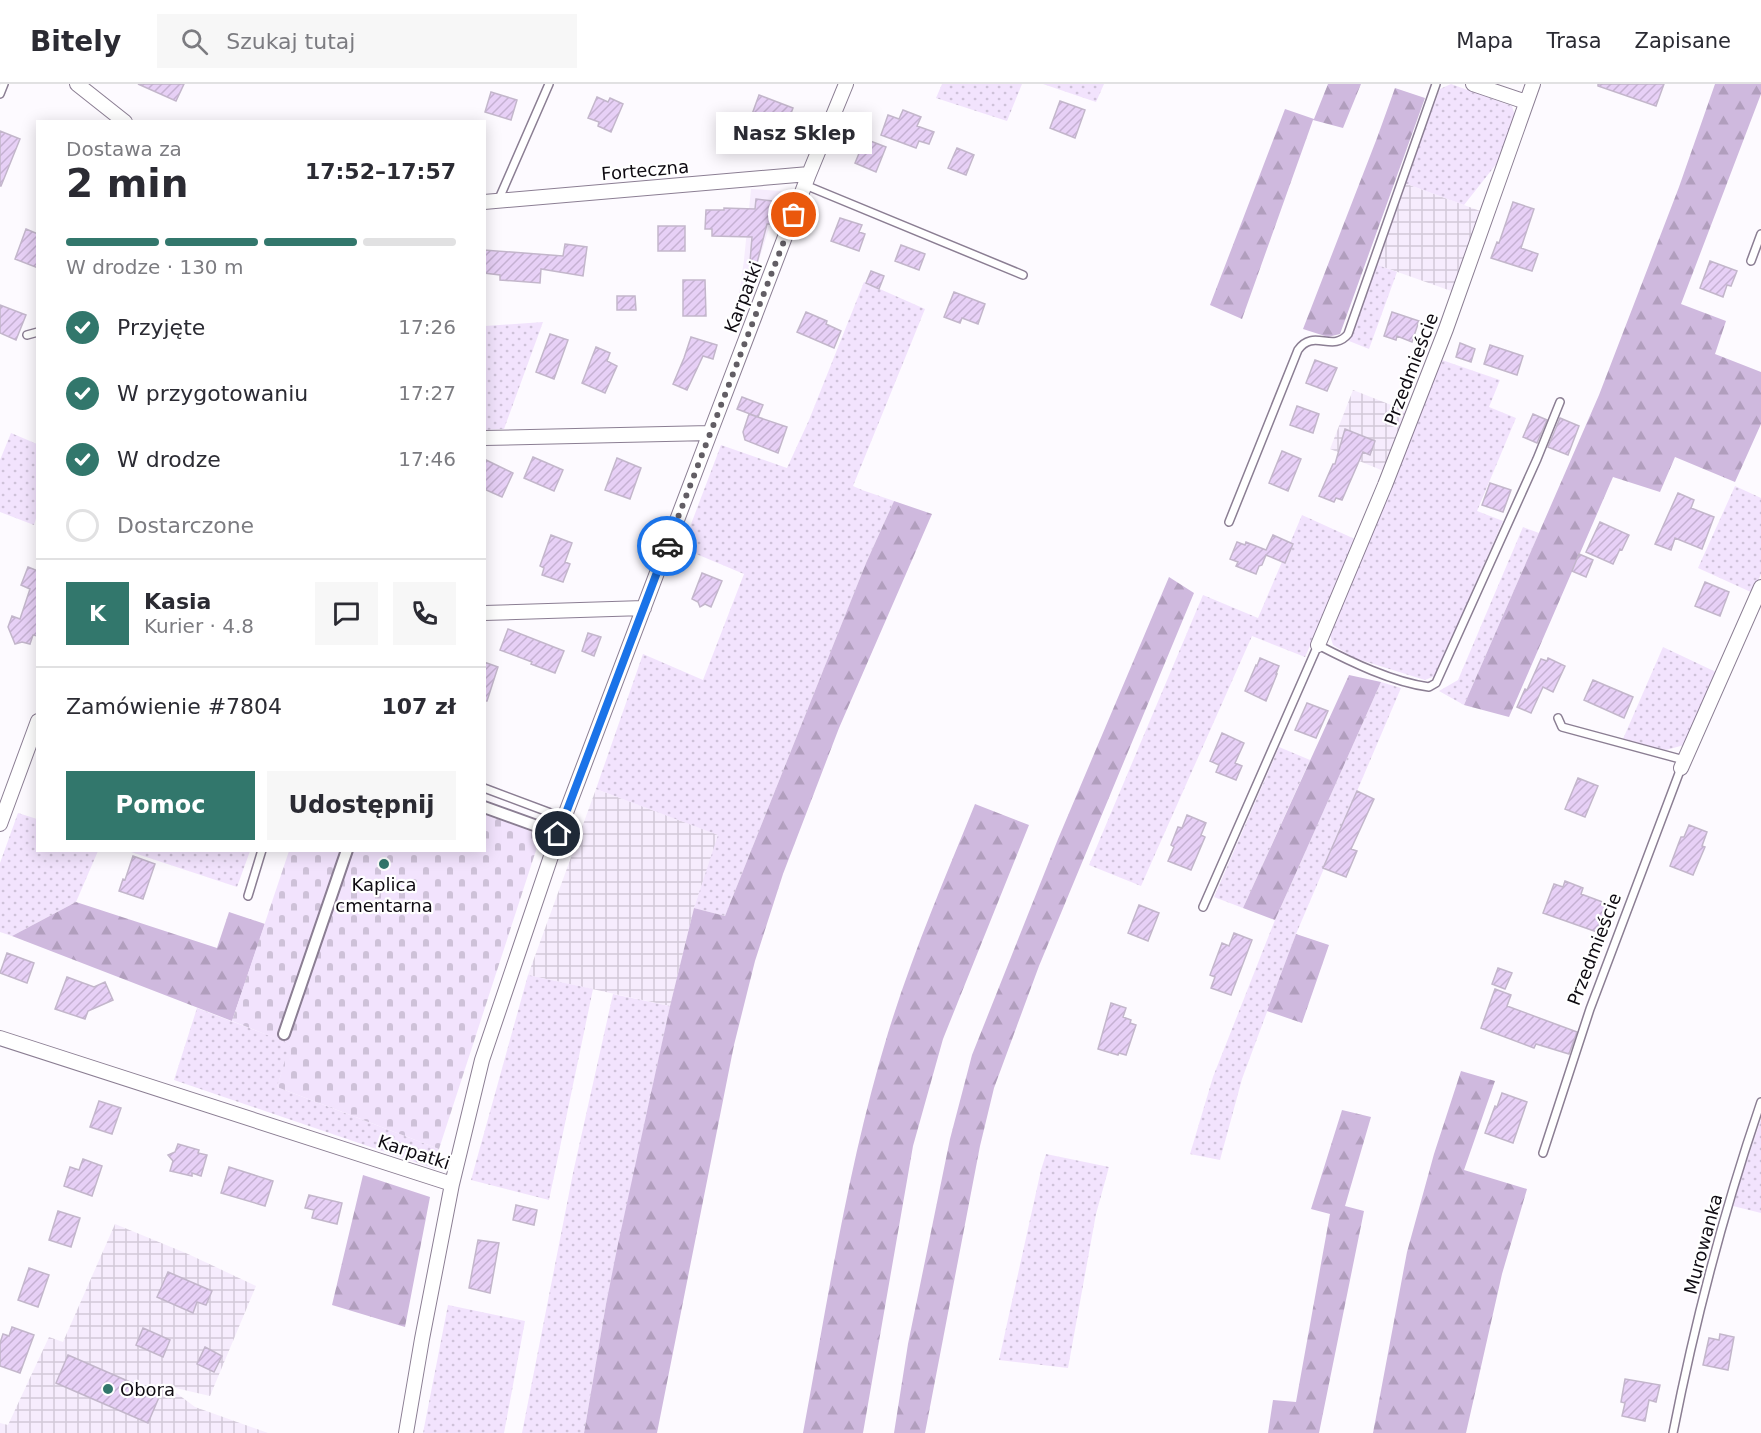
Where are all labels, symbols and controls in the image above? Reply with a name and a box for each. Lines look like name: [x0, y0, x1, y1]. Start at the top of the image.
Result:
search box: [157, 14, 577, 68]
text: Bitely: [30, 25, 121, 58]
icon: search: [178, 25, 211, 58]
text: Szukaj tutaj: [226, 29, 355, 54]
text: Mapa: [1456, 29, 1513, 53]
text: Trasa: [1546, 29, 1602, 53]
text: Zapisane: [1635, 29, 1731, 53]
callout: Nasz Sklep: [716, 113, 872, 155]
text: Nasz Sklep: [732, 121, 856, 145]
text: Dostawa za: [66, 137, 182, 161]
street label: Forteczna: [600, 156, 690, 184]
text: 17:52–17:57: [305, 159, 456, 184]
text: 2 min: [66, 161, 188, 206]
pin: [768, 189, 819, 240]
icon: bag: [777, 198, 810, 231]
text: W drodze · 130 m: [66, 255, 243, 279]
street label: Karpatki: [720, 258, 766, 336]
street label: Przedmieście: [1380, 310, 1442, 428]
icon: check: [66, 311, 99, 344]
text: Przyjęte: [117, 315, 205, 340]
text: 17:26: [398, 315, 456, 339]
icon: check: [66, 377, 99, 410]
text: W przygotowaniu: [117, 381, 308, 406]
text: 17:27: [398, 381, 456, 405]
icon: check: [66, 443, 99, 476]
text: W drodze: [117, 447, 221, 472]
text: 17:46: [398, 447, 456, 471]
text: Dostarczone: [117, 513, 254, 538]
courier: [637, 516, 697, 576]
icon: car: [651, 530, 684, 563]
button: chat: [315, 582, 378, 645]
button: phone: [393, 582, 456, 645]
text: Kasia: [144, 589, 211, 614]
text: K: [89, 601, 106, 626]
text: Kurier · 4.8: [144, 614, 254, 638]
text: Zamówienie #7804: [66, 694, 282, 719]
text: 107 zł: [381, 694, 456, 719]
button: Pomoc: [66, 771, 255, 840]
button: Udostępnij: [267, 771, 456, 840]
pin: [532, 808, 583, 859]
icon: home: [541, 817, 574, 850]
marker: Kaplica cmentarna: [377, 857, 391, 871]
place label: Kaplica cmentarna: [335, 874, 433, 916]
street label: Przedmieście: [1563, 890, 1625, 1008]
street label: Karpatki: [375, 1130, 453, 1174]
street label: Murowanka: [1679, 1191, 1727, 1297]
place label: Obora: [120, 1379, 175, 1400]
marker: Obora: [101, 1382, 115, 1396]

